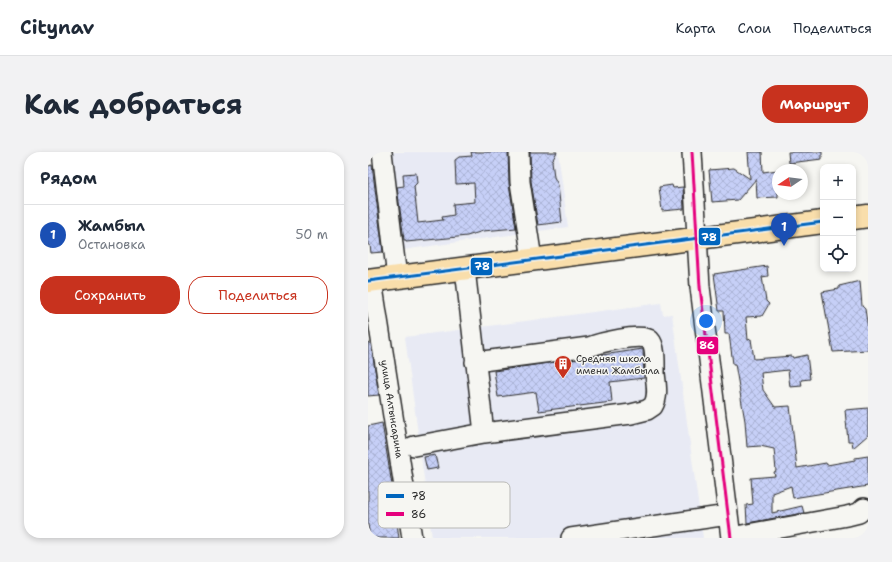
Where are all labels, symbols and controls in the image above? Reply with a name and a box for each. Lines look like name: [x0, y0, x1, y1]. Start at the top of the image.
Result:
text: Citynav: [20, 15, 94, 40]
text: Карта: [675, 19, 716, 37]
text: Слои: [738, 19, 771, 37]
text: Поделиться: [793, 19, 872, 37]
text: Как добраться: [24, 85, 243, 123]
button: Маршрут: [762, 85, 868, 123]
north arrow: [772, 164, 808, 200]
map controls: [820, 164, 856, 272]
button: +: [820, 164, 856, 200]
text: Рядом: [40, 167, 97, 189]
button: −: [820, 200, 856, 236]
pin: 1: [771, 213, 797, 246]
text: Жамбыл: [78, 216, 145, 236]
text: 1: [50, 226, 56, 243]
text: 50 m: [295, 226, 328, 243]
line badge: 78: [698, 227, 721, 246]
text: 78: [701, 230, 717, 245]
text: Остановка: [78, 236, 145, 253]
button: locate: [820, 236, 856, 272]
line badge: 78: [470, 257, 493, 276]
text: 78: [474, 259, 490, 274]
button: Сохранить: [40, 276, 180, 314]
button: Поделиться: [188, 276, 328, 314]
your location: [696, 311, 716, 331]
line badge: 86: [696, 336, 719, 355]
text: 86: [699, 338, 715, 353]
place label: Средняя школа имени Жамбыла: [576, 352, 660, 377]
building icon: Средняя школа имени Жамбыла: [553, 354, 573, 379]
street label: улица Алтынсарина: [378, 359, 406, 460]
legend: [378, 482, 510, 528]
text: 78: [411, 489, 426, 504]
text: 86: [411, 507, 426, 522]

